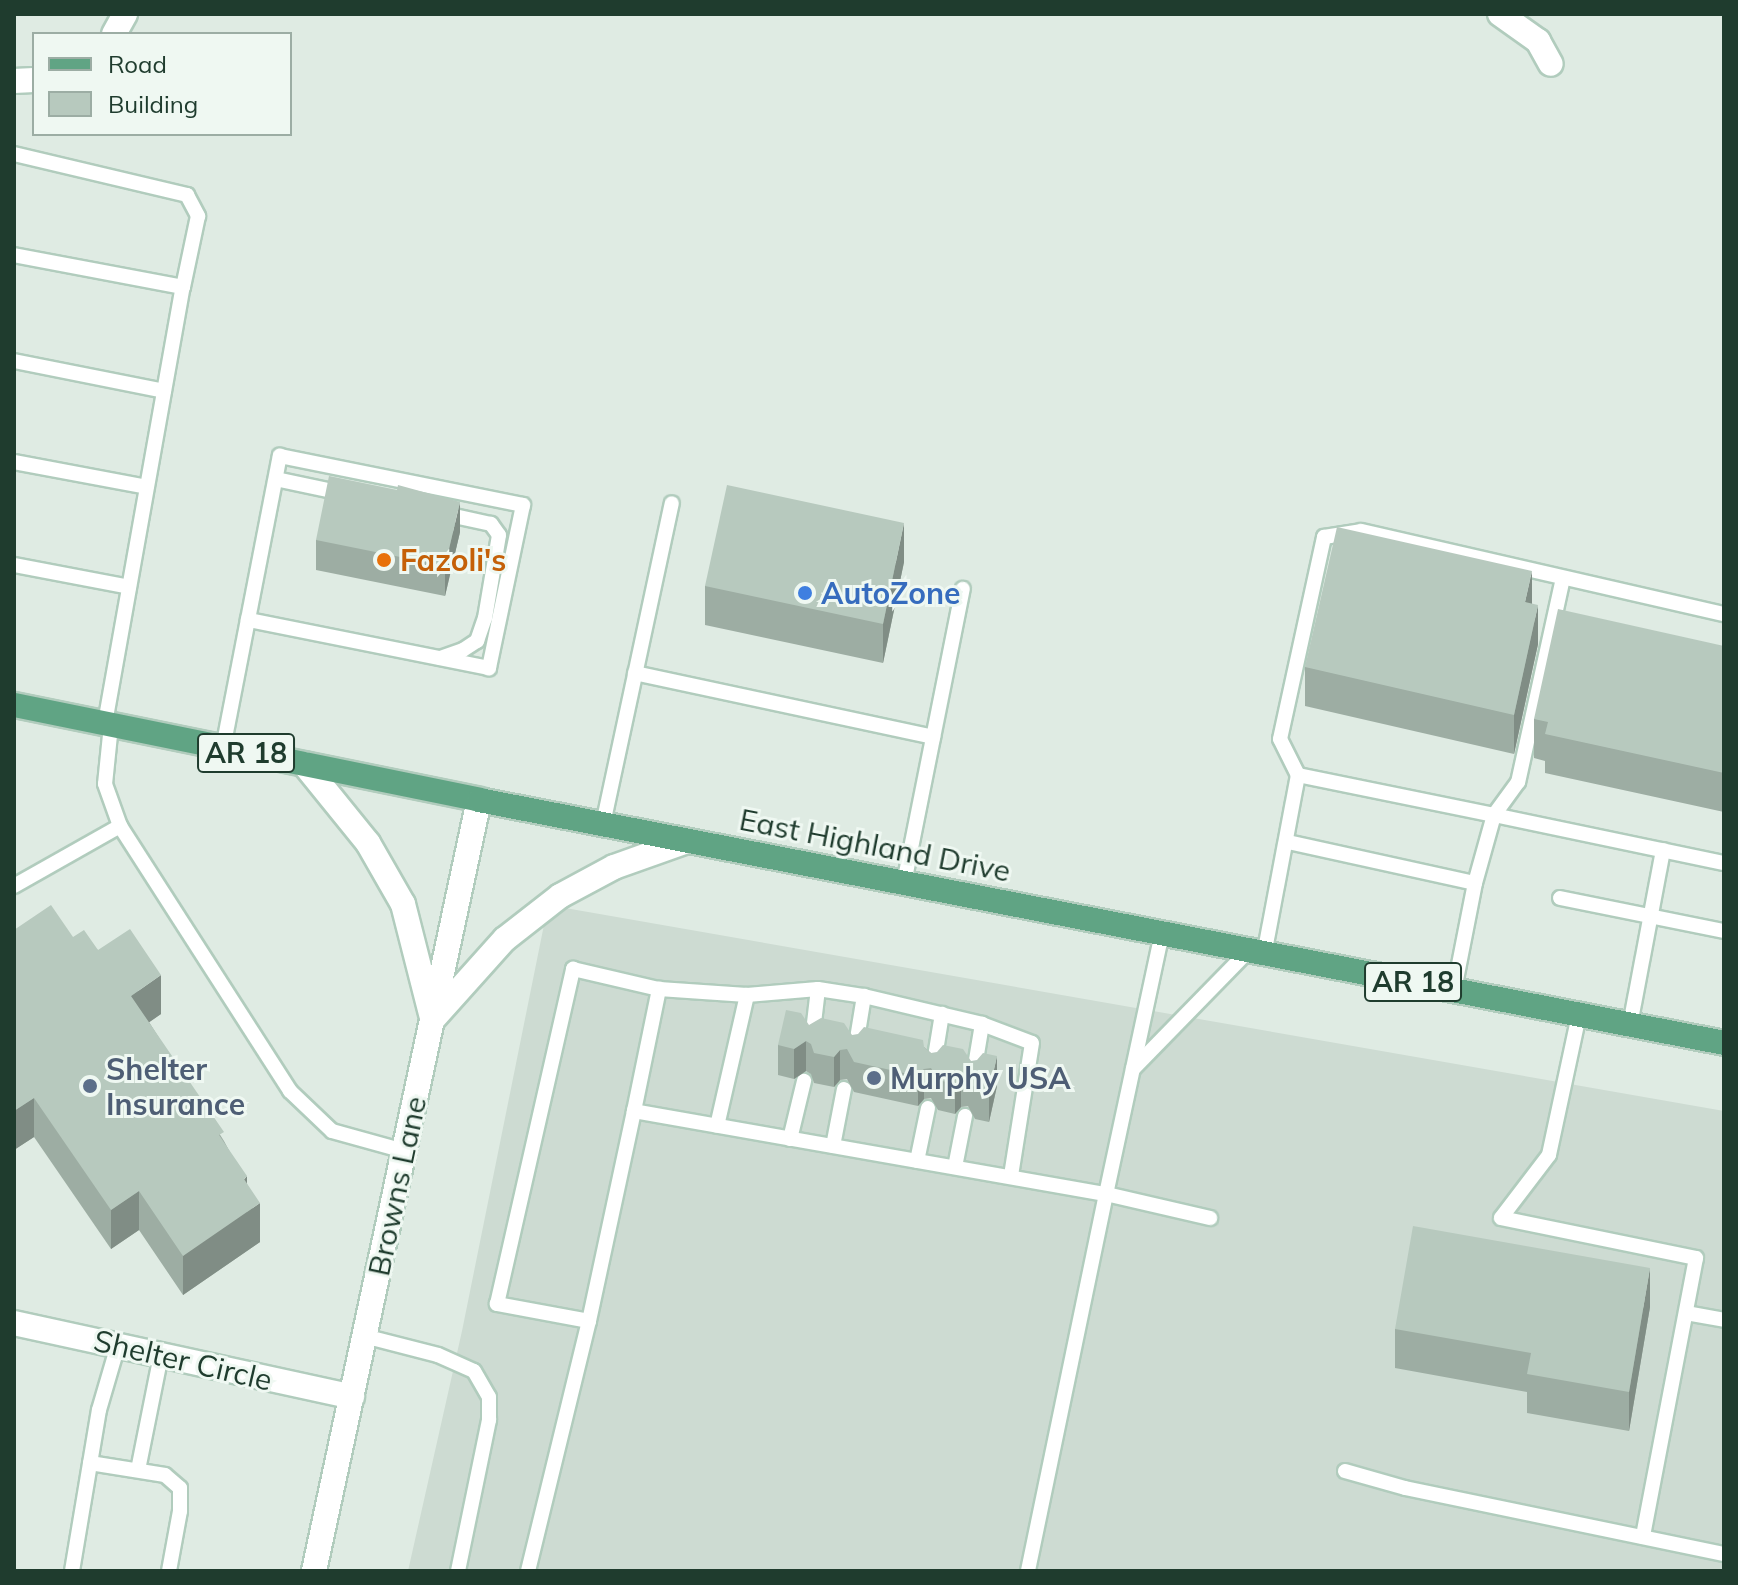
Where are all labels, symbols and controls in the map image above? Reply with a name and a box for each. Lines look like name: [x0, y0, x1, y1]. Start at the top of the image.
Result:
legend: [32, 32, 292, 136]
text: Road: [108, 49, 167, 79]
text: Building: [108, 89, 198, 119]
place label: Fazoli's: [400, 542, 506, 578]
marker: Fazoli's: [375, 551, 393, 569]
place label: AutoZone: [821, 575, 960, 611]
marker: AutoZone: [796, 584, 814, 602]
road number: AR 18: [196, 729, 296, 777]
street label: East Highland Drive: [736, 801, 1014, 889]
road number: AR 18: [1363, 958, 1463, 1006]
place label: Shelter Insurance: [106, 1051, 245, 1122]
place label: Murphy USA: [890, 1060, 1071, 1096]
marker: Murphy USA: [865, 1069, 883, 1087]
marker: Shelter Insurance: [81, 1077, 99, 1095]
street label: Browns Lane: [360, 1093, 434, 1279]
street label: Shelter Circle: [90, 1322, 276, 1398]

